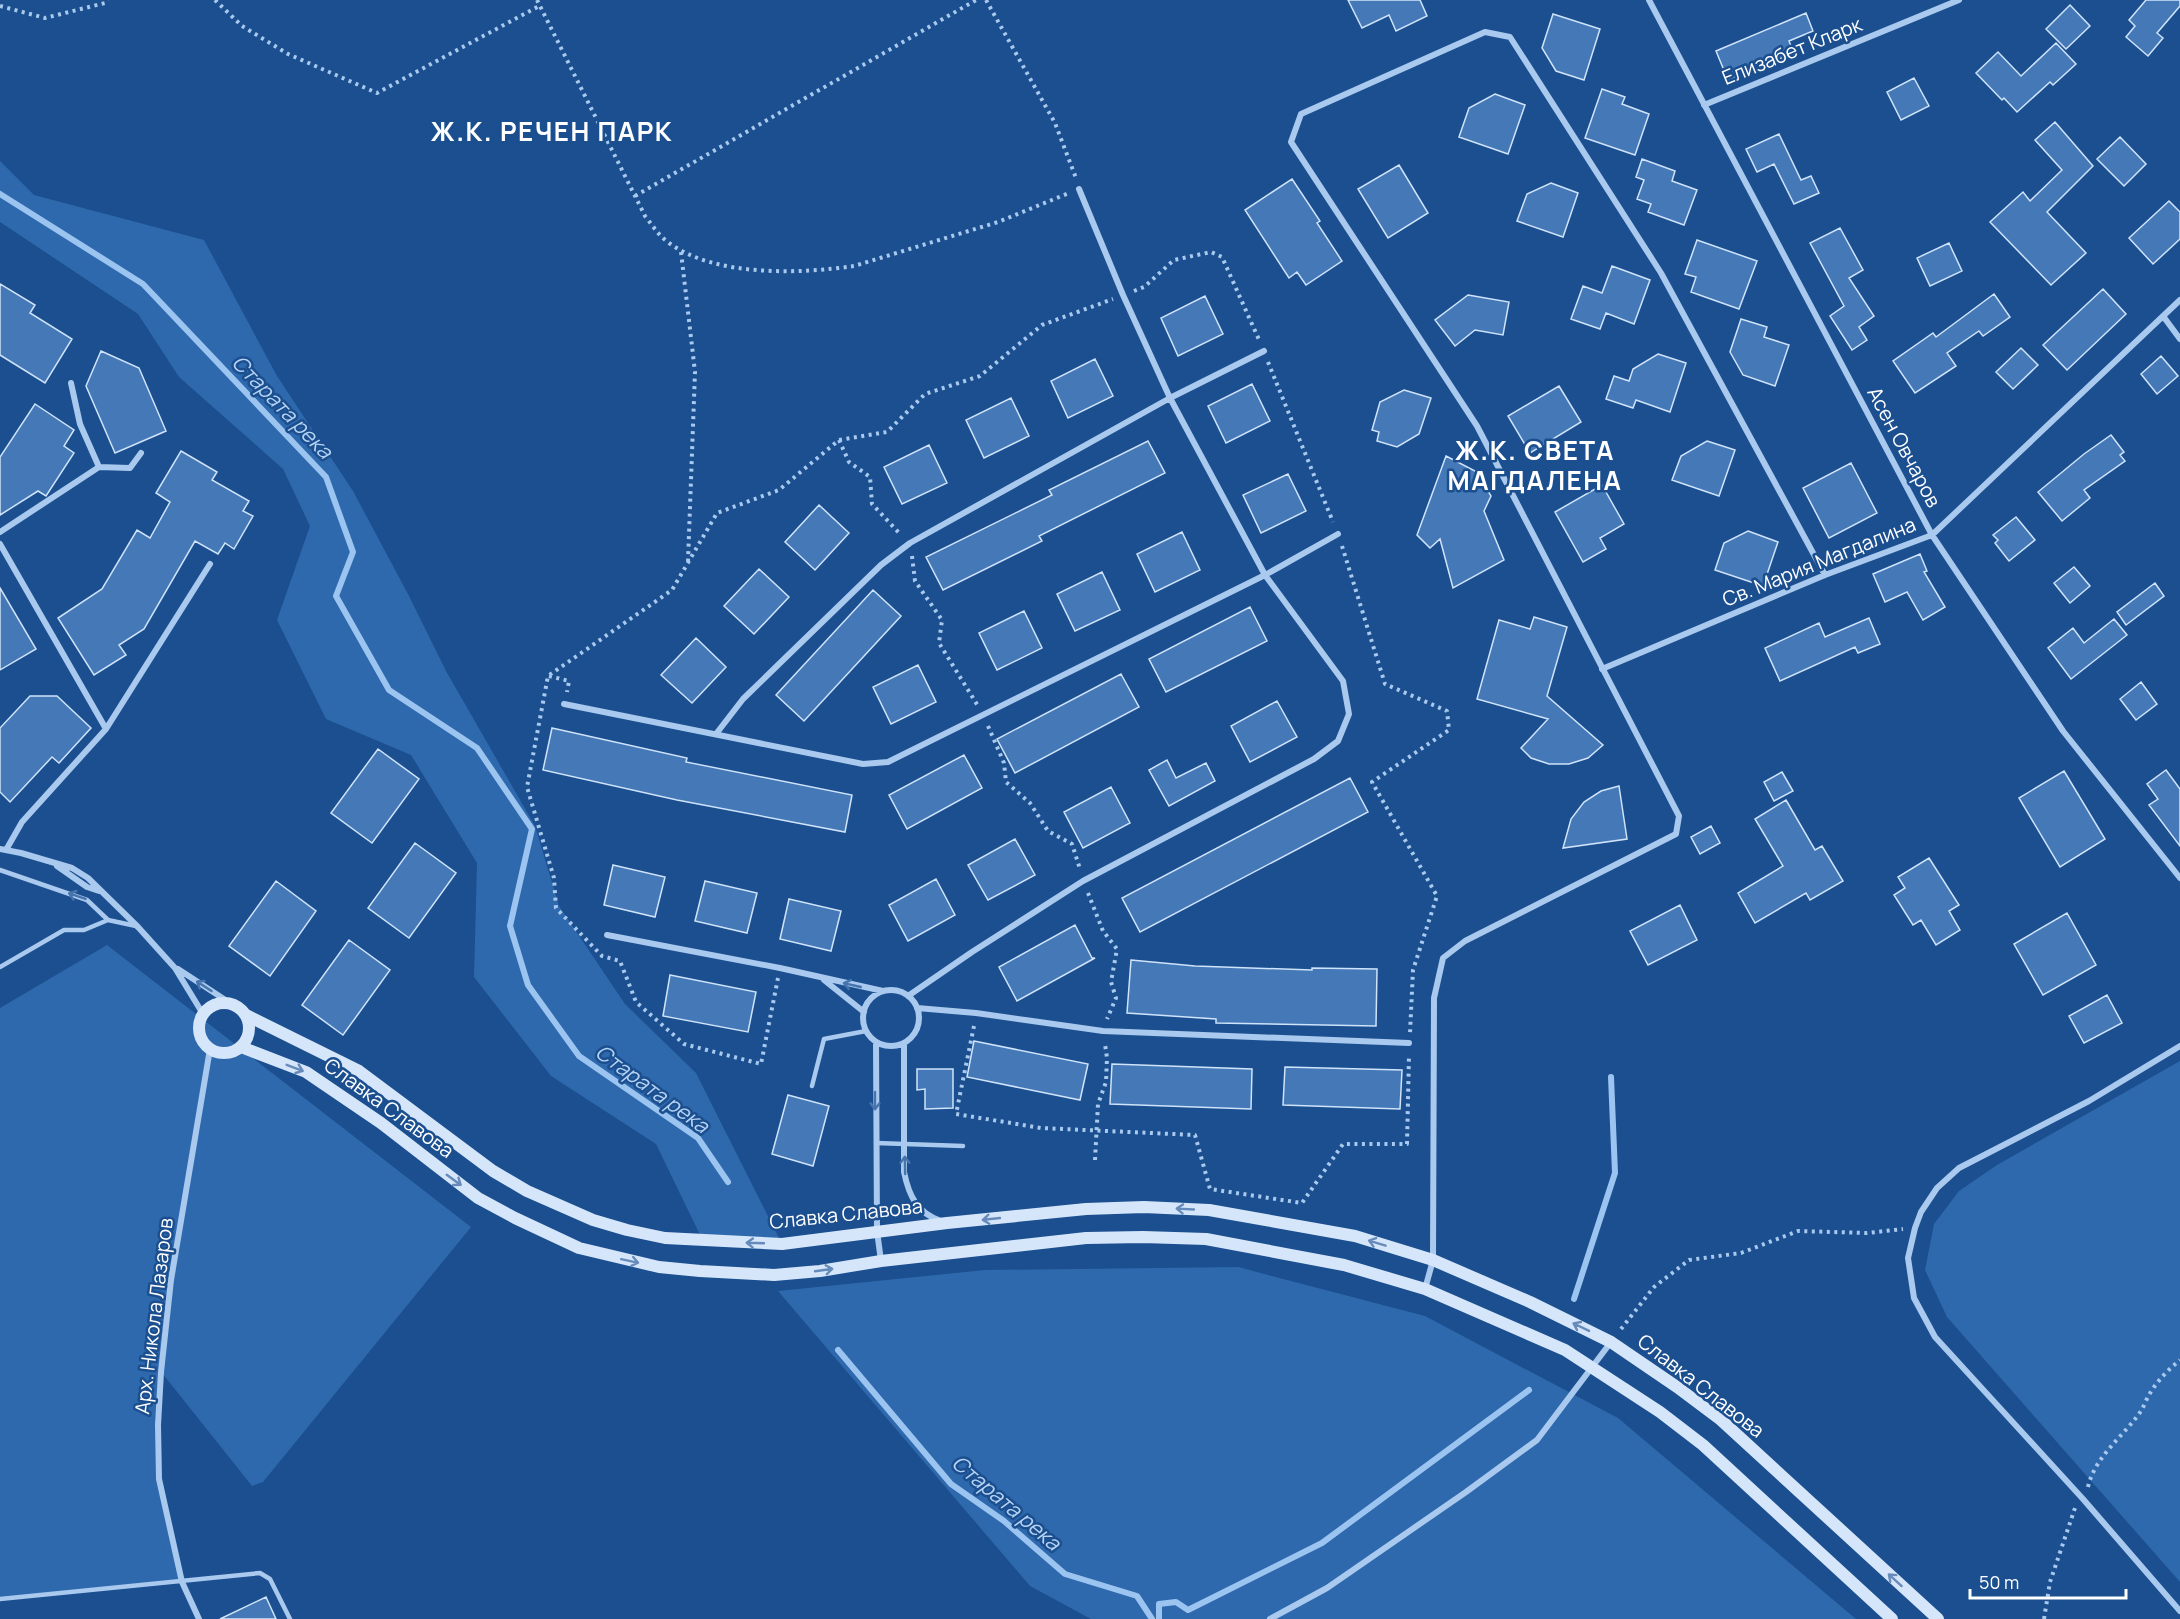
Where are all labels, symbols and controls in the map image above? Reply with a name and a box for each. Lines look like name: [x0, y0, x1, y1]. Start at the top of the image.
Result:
street label: Елизабет Кларк: [1718, 10, 1867, 91]
district label: Ж.К. РЕЧЕН ПАРК: [431, 113, 673, 149]
water label: Старата река: [226, 348, 340, 465]
street label: Асен Овчаров: [1861, 382, 1948, 512]
district label: Ж.К. СВЕТА МАГДАЛЕНА: [1448, 432, 1622, 498]
street label: Св. Мария Магдалина: [1718, 510, 1919, 613]
one-way arrow: [68, 890, 87, 901]
one-way arrow: [843, 978, 862, 990]
one-way arrow: [196, 980, 213, 992]
water label: Старата река: [590, 1038, 716, 1140]
street label: Славка Славова: [319, 1051, 460, 1164]
one-way arrow: [285, 1063, 304, 1074]
one-way arrow: [869, 1090, 881, 1110]
one-way arrow: [899, 1156, 911, 1176]
one-way arrow: [445, 1174, 461, 1187]
street label: Славка Славова: [768, 1192, 924, 1235]
one-way arrow: [1176, 1203, 1196, 1214]
one-way arrow: [981, 1214, 1001, 1225]
street label: Арх. Никола Лазаров: [128, 1216, 179, 1416]
one-way arrow: [746, 1237, 766, 1249]
one-way arrow: [1368, 1237, 1387, 1248]
one-way arrow: [620, 1255, 639, 1267]
one-way arrow: [813, 1265, 833, 1276]
one-way arrow: [1572, 1320, 1590, 1332]
street label: Славка Славова: [1632, 1328, 1770, 1444]
water label: Старата река: [946, 1448, 1068, 1557]
scale bar: [1970, 1562, 2126, 1600]
text: 50 m: [1979, 1570, 2019, 1594]
one-way arrow: [1888, 1573, 1903, 1587]

